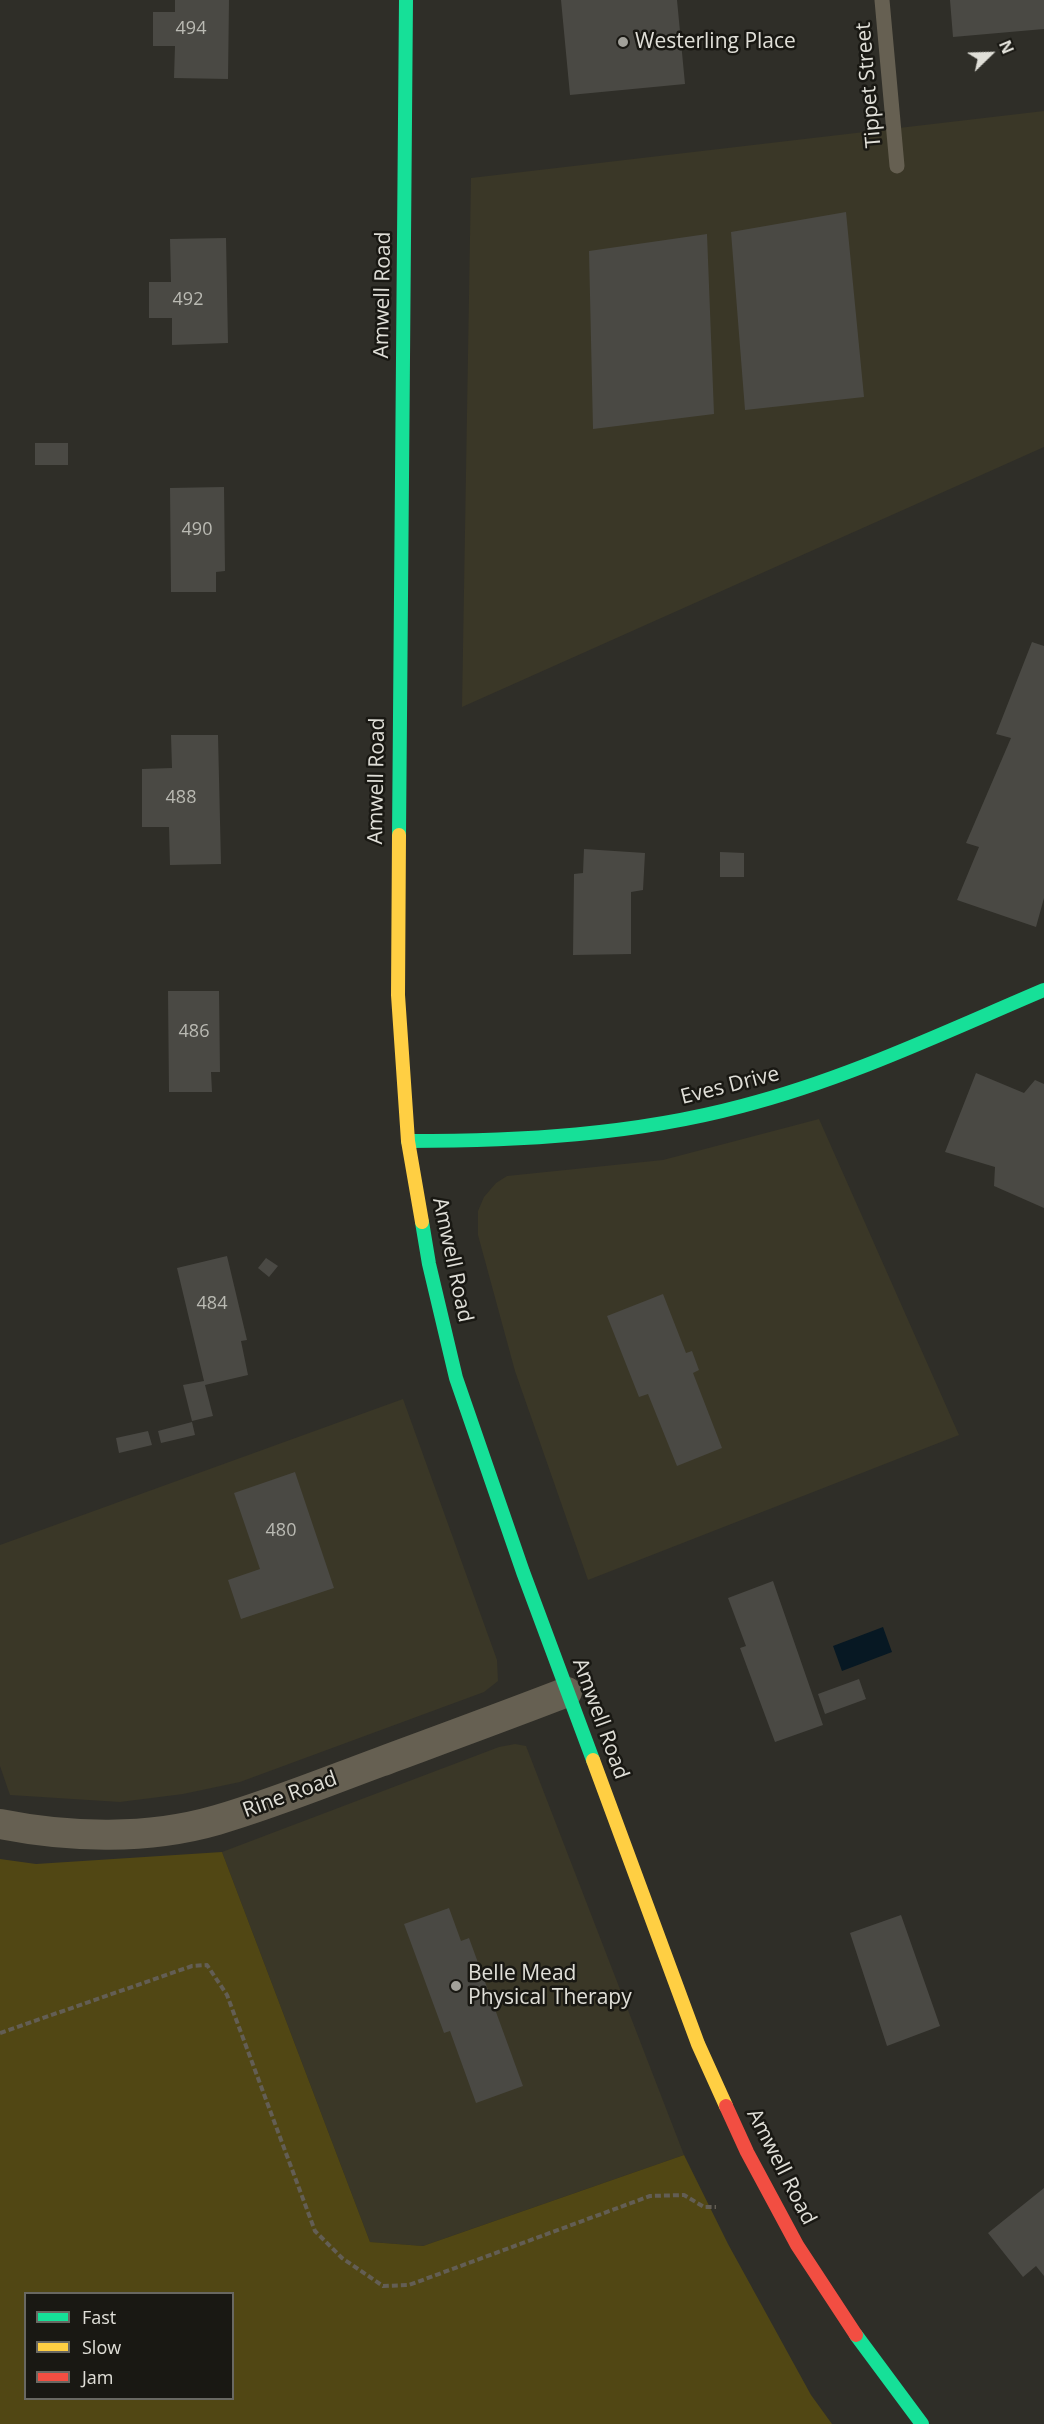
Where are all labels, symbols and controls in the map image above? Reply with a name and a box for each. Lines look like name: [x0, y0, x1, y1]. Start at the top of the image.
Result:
house number: 494: [176, 18, 206, 40]
street label: Tippet Street: [851, 21, 887, 149]
north arrow: [960, 24, 1020, 84]
place label: Westerling Place: [635, 29, 796, 55]
marker: Westerling Place: [616, 35, 630, 49]
text: N: [994, 37, 1019, 57]
street label: Amwell Road: [369, 231, 397, 359]
house number: 492: [173, 289, 203, 311]
house number: 490: [182, 519, 212, 541]
street label: Amwell Road: [363, 717, 391, 845]
house number: 488: [166, 787, 196, 809]
house number: 486: [179, 1021, 209, 1043]
street label: Eves Drive: [678, 1062, 782, 1110]
street label: Amwell Road: [426, 1195, 478, 1325]
house number: 484: [197, 1293, 227, 1315]
house number: 480: [266, 1520, 296, 1542]
street label: Amwell Road: [566, 1655, 634, 1783]
street label: Rine Road: [239, 1766, 341, 1824]
place label: Belle Mead Physical Therapy: [468, 1961, 632, 2011]
marker: Belle Mead Physical Therapy: [449, 1979, 463, 1993]
street label: Amwell Road: [741, 2105, 821, 2229]
legend: [24, 2292, 234, 2400]
text: Fast: [82, 2305, 116, 2329]
text: Slow: [82, 2335, 121, 2359]
text: Jam: [82, 2365, 114, 2389]

